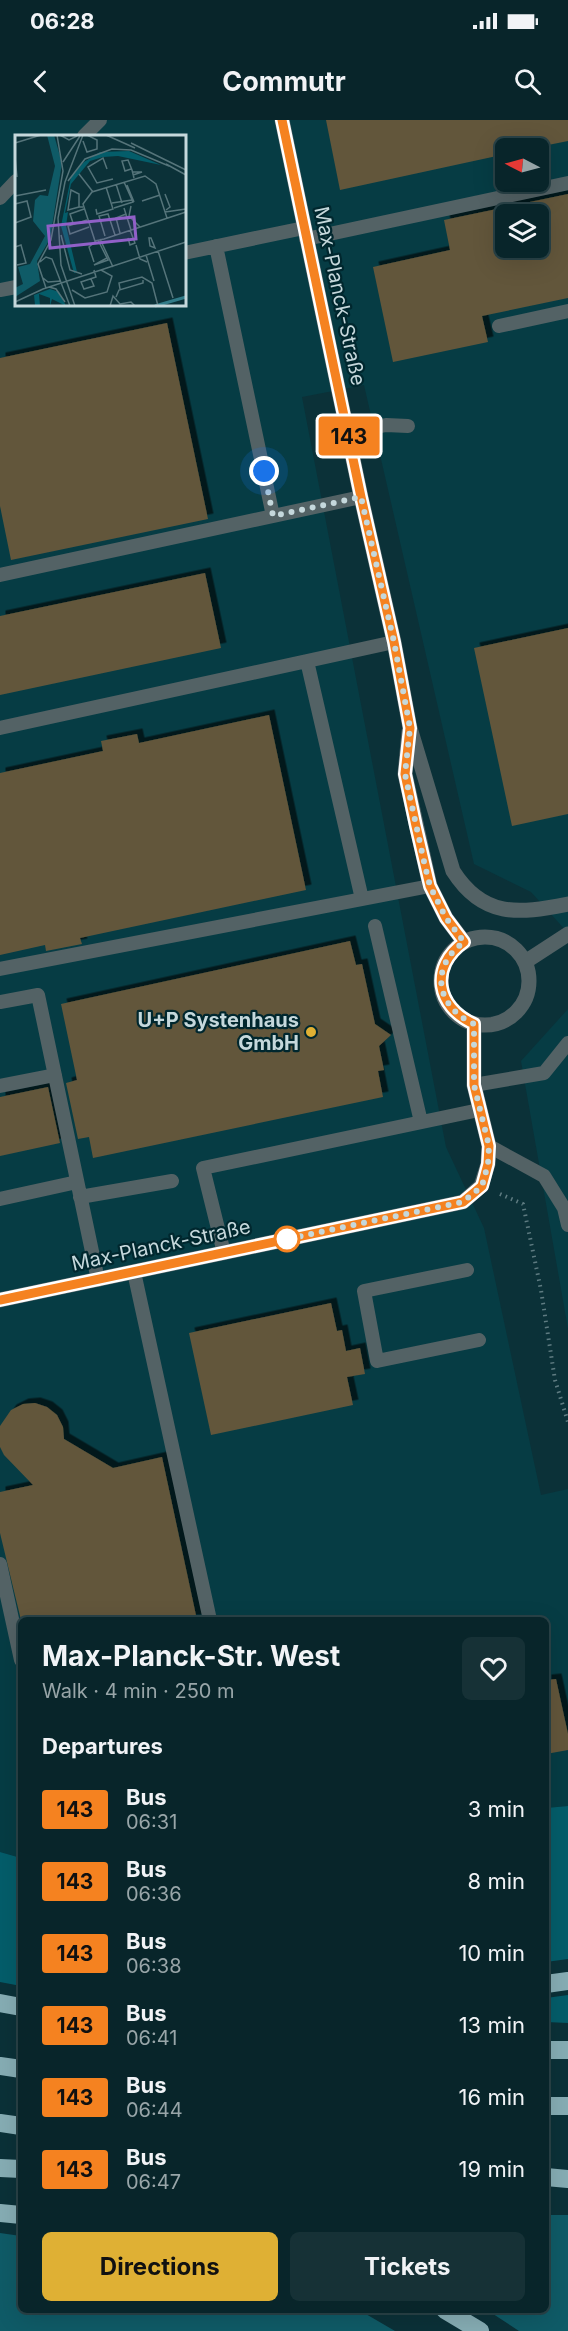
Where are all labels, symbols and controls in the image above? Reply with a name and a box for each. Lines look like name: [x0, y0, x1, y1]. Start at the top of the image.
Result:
text: 06:28: [30, 8, 95, 34]
icon: back: [24, 65, 57, 98]
text: Commutr: [222, 65, 346, 98]
icon: search: [511, 65, 544, 98]
inset map: [15, 135, 186, 306]
north arrow: [495, 138, 549, 192]
map controls: [495, 138, 549, 258]
street label: Max-Planck-Straße: [309, 204, 371, 388]
button: layers: [495, 204, 549, 258]
line badge: 143: [314, 416, 383, 456]
text: 143: [331, 424, 367, 449]
your location: [249, 456, 279, 486]
place label: U+P Systenhaus GmbH: [138, 1008, 299, 1055]
marker: U+P Systenhaus GmbH: [304, 1025, 318, 1039]
street label: Max-Planck-Straße: [69, 1214, 253, 1276]
unlabelled marker: [274, 1226, 300, 1252]
button: heart: [462, 1637, 525, 1700]
text: Max-Planck-Str. West: [42, 1639, 340, 1673]
text: Walk · 4 min · 250 m: [42, 1679, 235, 1703]
text: Departures: [42, 1733, 163, 1759]
text: Bus: [126, 1784, 167, 1810]
text: 3 min: [468, 1796, 525, 1822]
text: 143: [57, 1797, 93, 1822]
text: 06:31: [126, 1810, 177, 1834]
text: Bus: [126, 1856, 167, 1882]
text: 8 min: [468, 1868, 525, 1894]
text: 143: [57, 1869, 93, 1894]
text: 06:36: [126, 1882, 182, 1906]
text: Bus: [126, 1928, 167, 1954]
text: 10 min: [458, 1940, 525, 1966]
text: 143: [57, 1941, 93, 1966]
text: 06:38: [126, 1954, 182, 1978]
text: Bus: [126, 2000, 167, 2026]
text: 13 min: [459, 2012, 525, 2038]
text: 143: [57, 2013, 93, 2038]
text: 06:41: [126, 2026, 177, 2050]
text: Bus: [126, 2072, 167, 2098]
text: 16 min: [459, 2084, 525, 2110]
text: 143: [57, 2085, 93, 2110]
text: 06:44: [126, 2098, 183, 2122]
text: Bus: [126, 2144, 167, 2170]
text: 19 min: [459, 2156, 525, 2182]
text: 143: [57, 2157, 93, 2182]
text: 06:47: [126, 2170, 181, 2194]
button: Directions: [42, 2232, 278, 2301]
button: Tickets: [290, 2232, 525, 2301]

